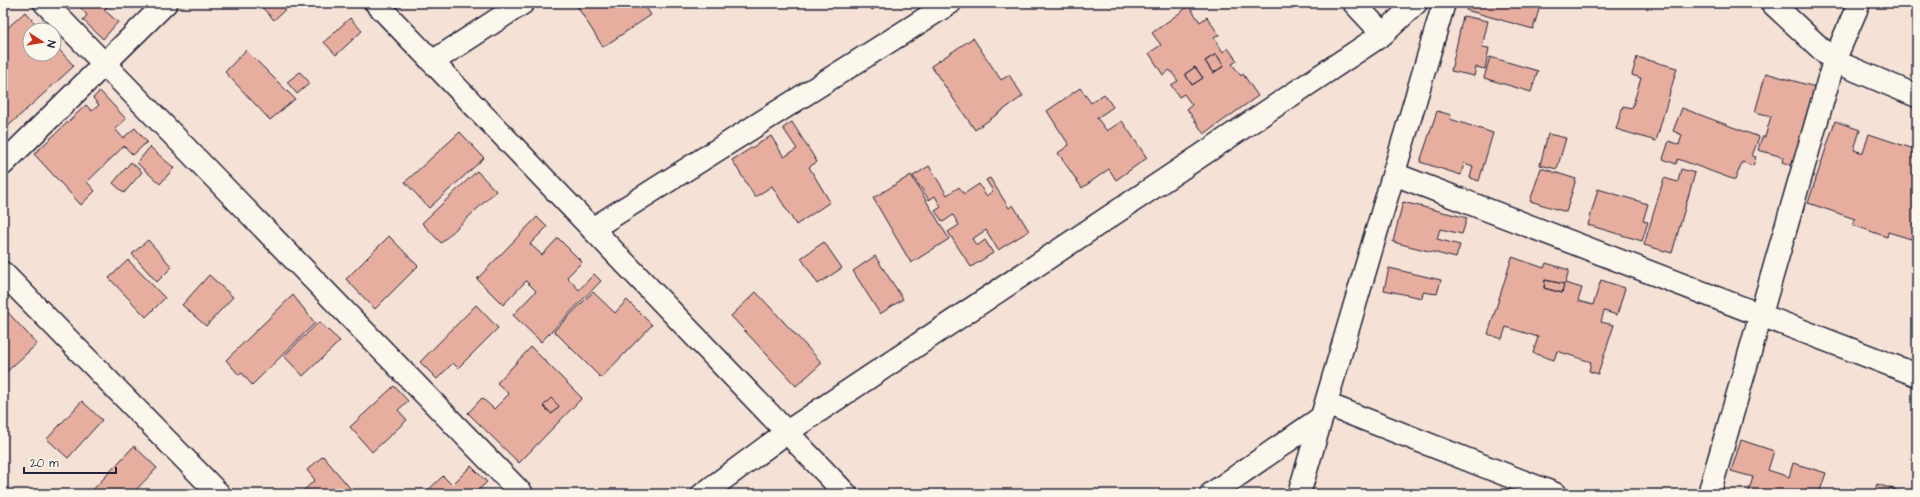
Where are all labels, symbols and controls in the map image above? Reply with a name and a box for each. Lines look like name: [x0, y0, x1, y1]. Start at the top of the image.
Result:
north arrow: [22, 22, 62, 62]
text: N: [43, 39, 59, 49]
scale bar: [24, 449, 116, 475]
text: 20 m: [30, 455, 59, 472]

